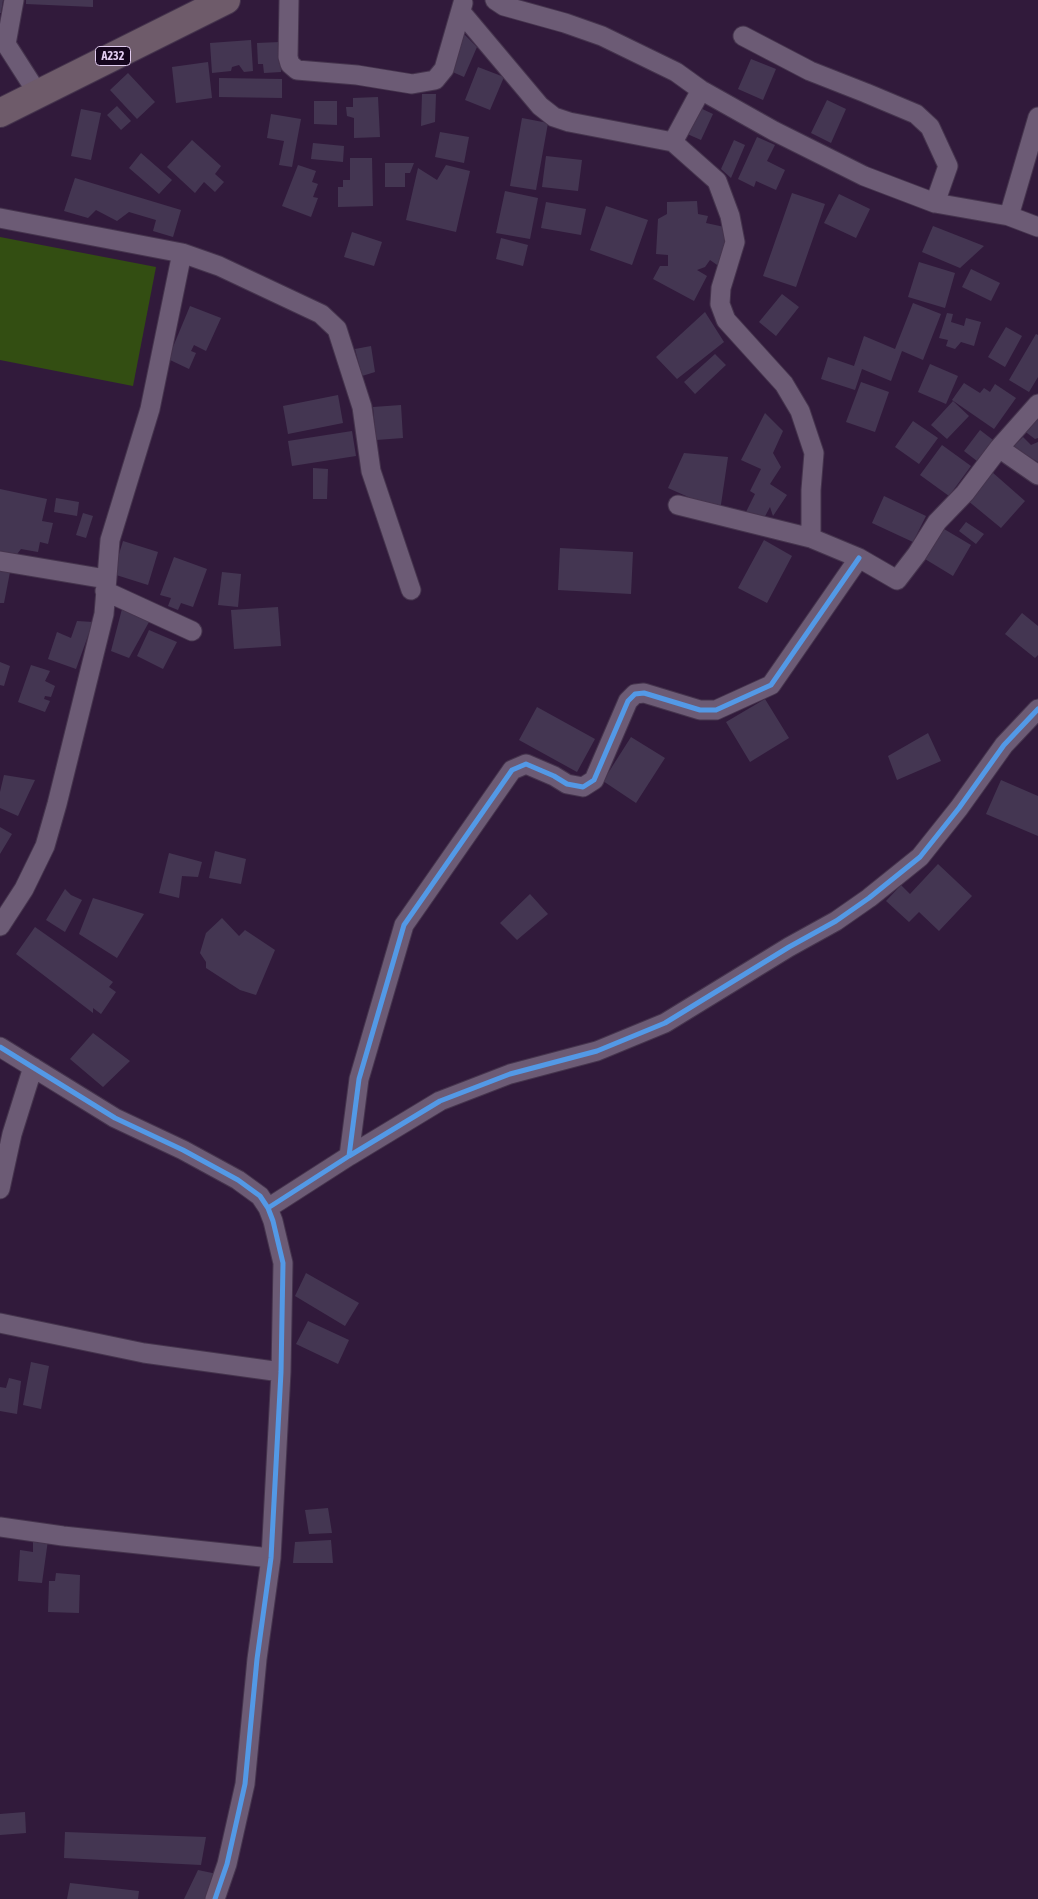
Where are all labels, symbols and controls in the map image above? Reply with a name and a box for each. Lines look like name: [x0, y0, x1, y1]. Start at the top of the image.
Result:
road number: A232: [96, 46, 130, 66]

